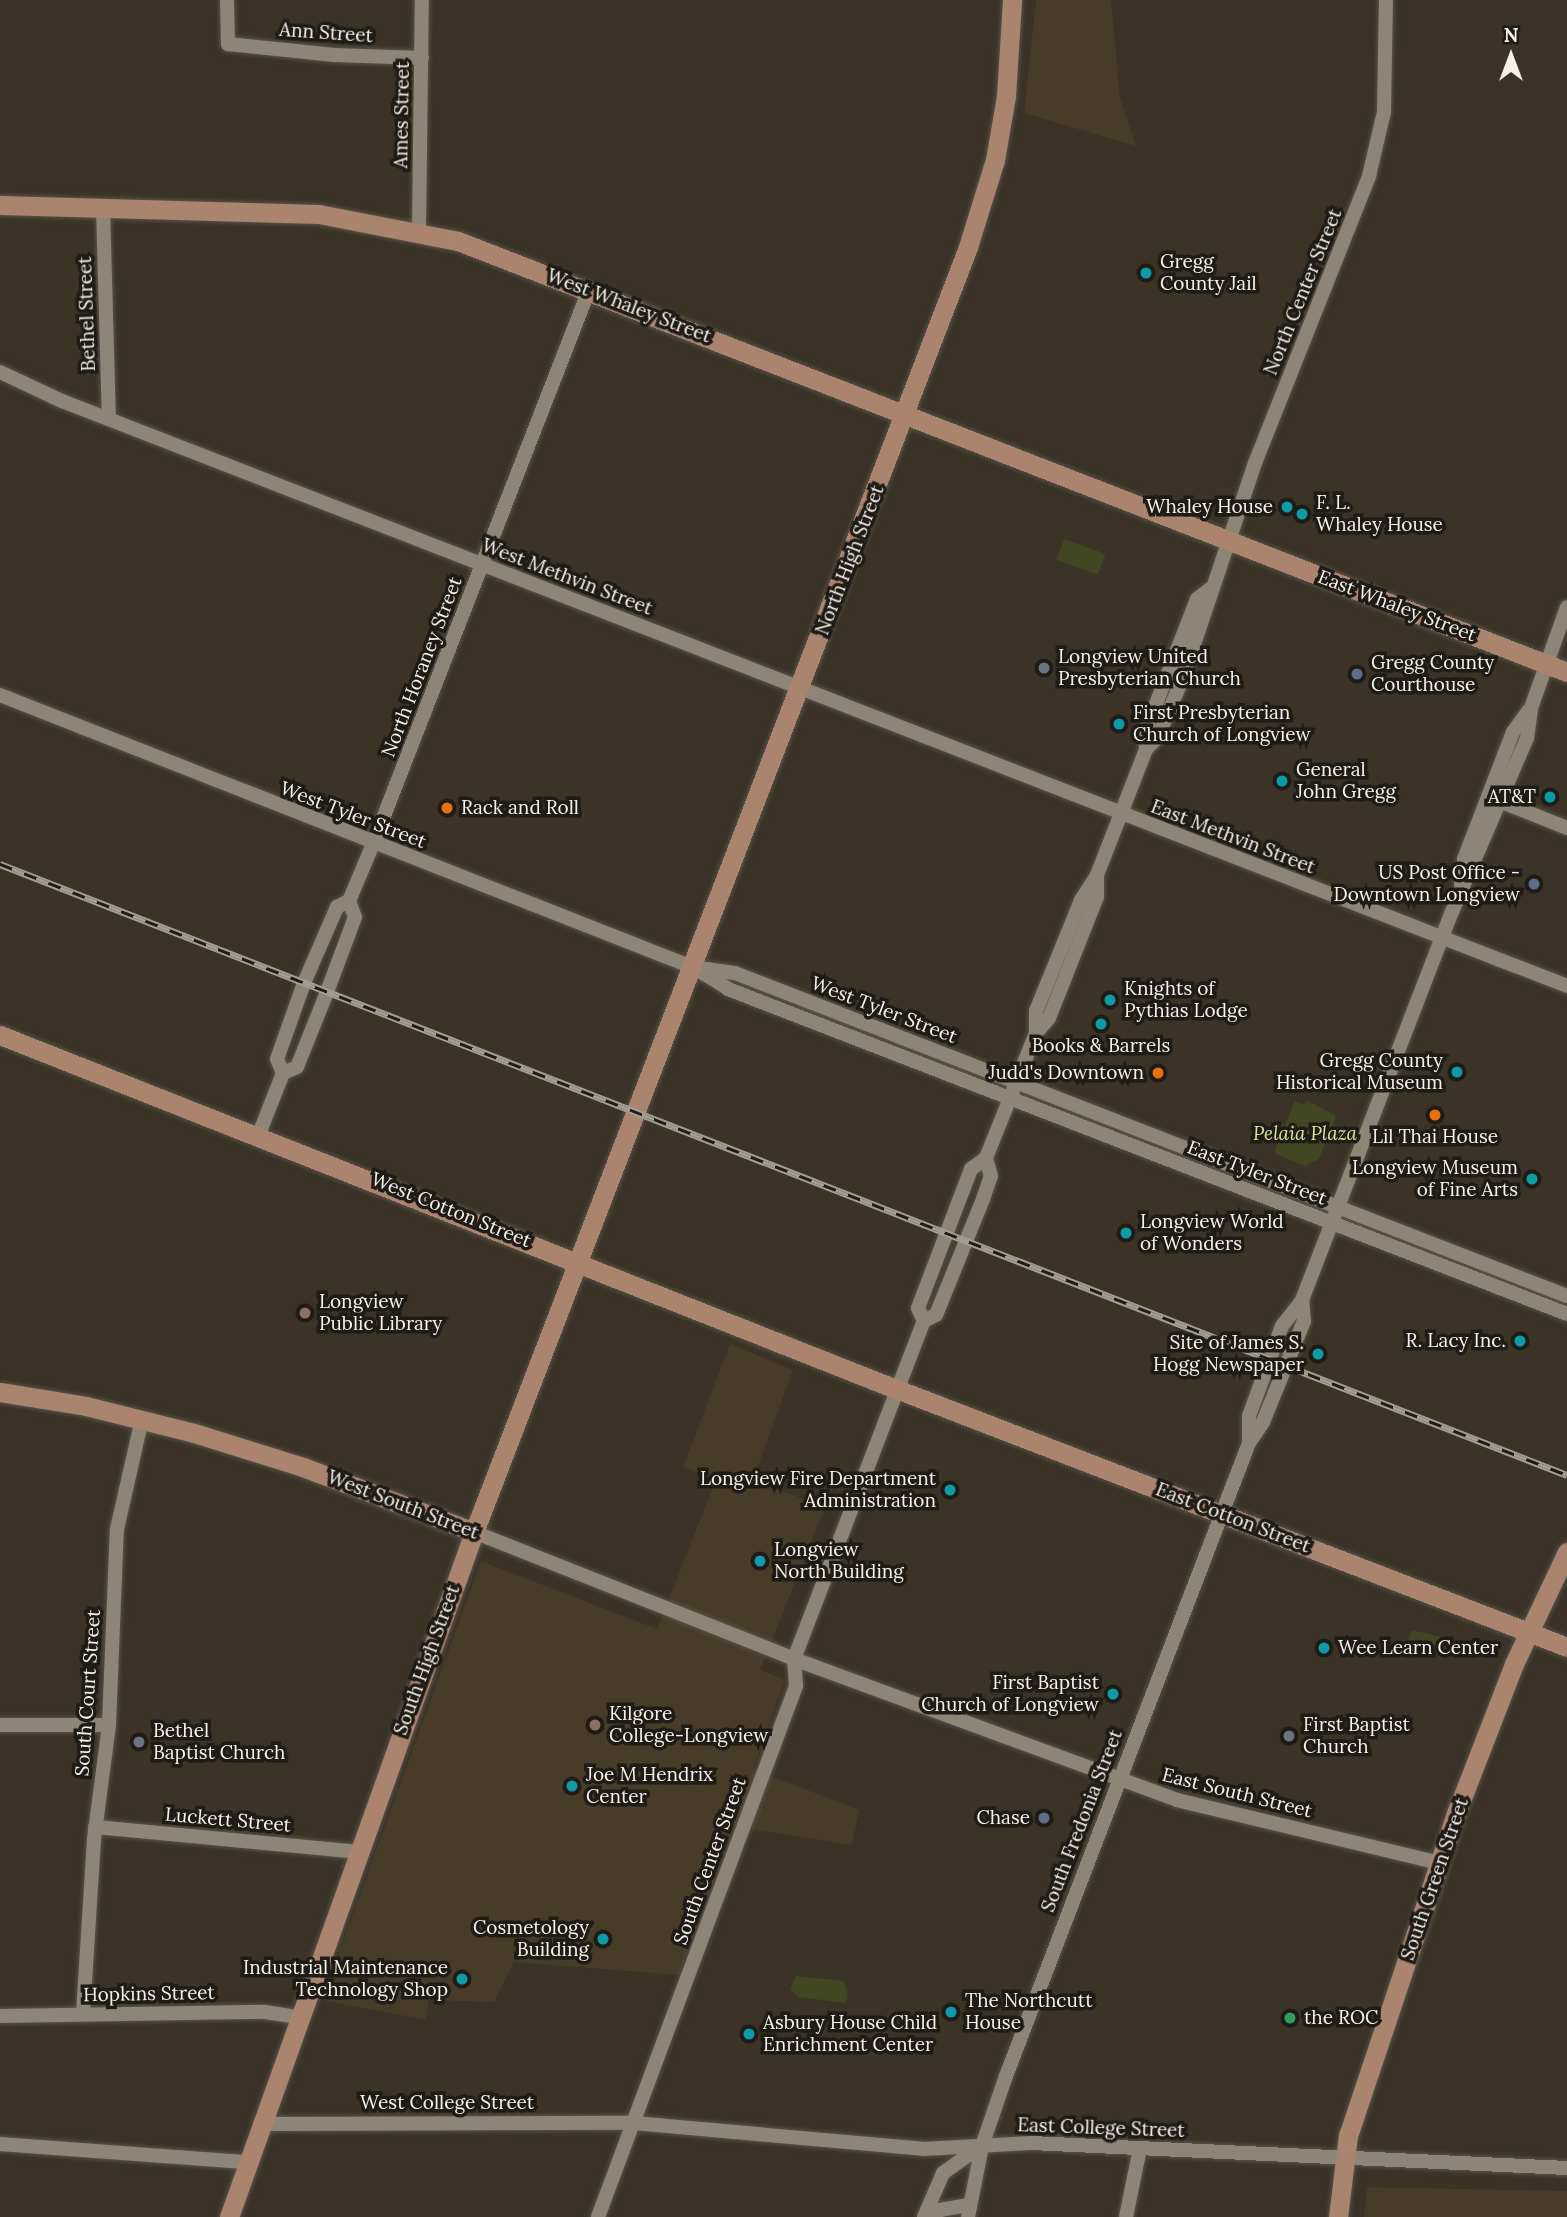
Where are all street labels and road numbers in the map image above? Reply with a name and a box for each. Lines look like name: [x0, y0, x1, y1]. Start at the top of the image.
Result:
street label: Ann Street: [278, 18, 374, 48]
street label: Ames Street: [390, 61, 414, 169]
street label: North Center Street: [1259, 206, 1347, 378]
street label: Bethel Street: [74, 256, 100, 372]
street label: West Whaley Street: [544, 264, 714, 348]
street label: North High Street: [811, 482, 889, 638]
street label: West Methvin Street: [478, 534, 656, 620]
street label: East Whaley Street: [1315, 565, 1479, 647]
street label: North Horaney Street: [377, 574, 467, 760]
street label: West Tyler Street: [277, 777, 429, 853]
street label: East Methvin Street: [1148, 795, 1318, 879]
street label: West Tyler Street: [808, 972, 960, 1048]
street label: East Tyler Street: [1184, 1136, 1330, 1210]
street label: West Cotton Street: [368, 1168, 534, 1252]
street label: West South Street: [324, 1466, 482, 1544]
street label: East Cotton Street: [1153, 1478, 1313, 1558]
street label: South High Street: [389, 1582, 465, 1738]
street label: South Court Street: [71, 1609, 105, 1777]
street label: South Fredonia Street: [1037, 1727, 1127, 1915]
street label: East South Street: [1160, 1763, 1314, 1823]
street label: South Center Street: [669, 1774, 751, 1948]
street label: South Green Street: [1396, 1795, 1474, 1963]
street label: Luckett Street: [164, 1803, 292, 1837]
street label: Hopkins Street: [83, 1981, 215, 2007]
street label: West College Street: [360, 2092, 534, 2114]
street label: East College Street: [1017, 2114, 1185, 2142]

